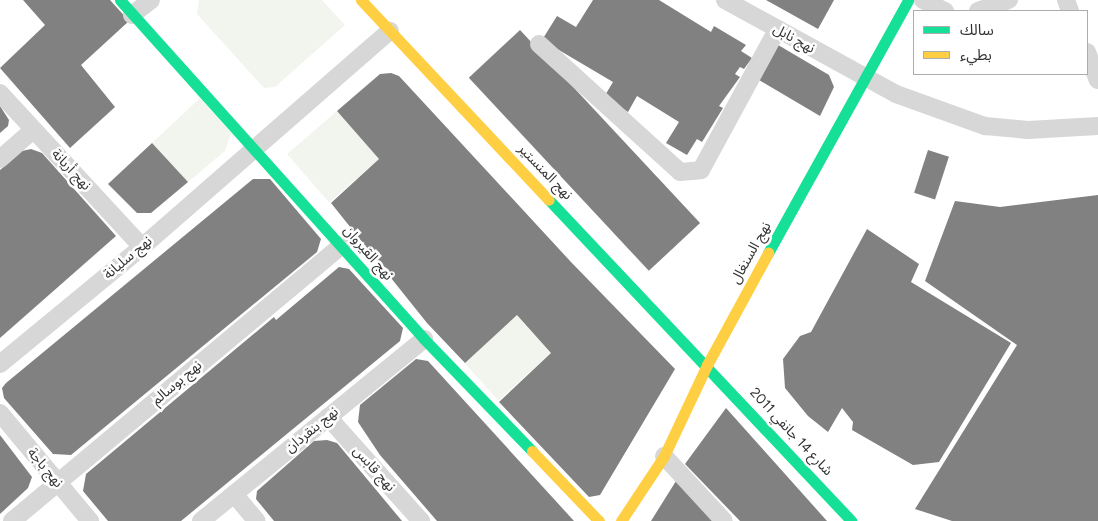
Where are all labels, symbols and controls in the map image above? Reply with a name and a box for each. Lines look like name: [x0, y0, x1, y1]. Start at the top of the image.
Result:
legend: [913, 10, 1088, 75]
street label: نهج نابل: [770, 21, 818, 57]
text: سالك: [960, 21, 994, 39]
text: بطيء: [960, 46, 992, 64]
street label: نهج المنستير: [514, 141, 576, 203]
street label: نهج أريانة: [48, 146, 94, 194]
street label: نهج السنغال: [727, 219, 775, 287]
street label: نهج القيروان: [340, 222, 396, 284]
street label: نهج سليانة: [100, 233, 156, 283]
street label: نهج بوسالم: [148, 357, 206, 409]
street label: شارع 14 جانفي 2011: [746, 385, 836, 479]
street label: نهج بنقردان: [282, 403, 342, 457]
street label: نهج قابس: [349, 443, 399, 495]
street label: نهج باجة: [24, 445, 66, 491]

